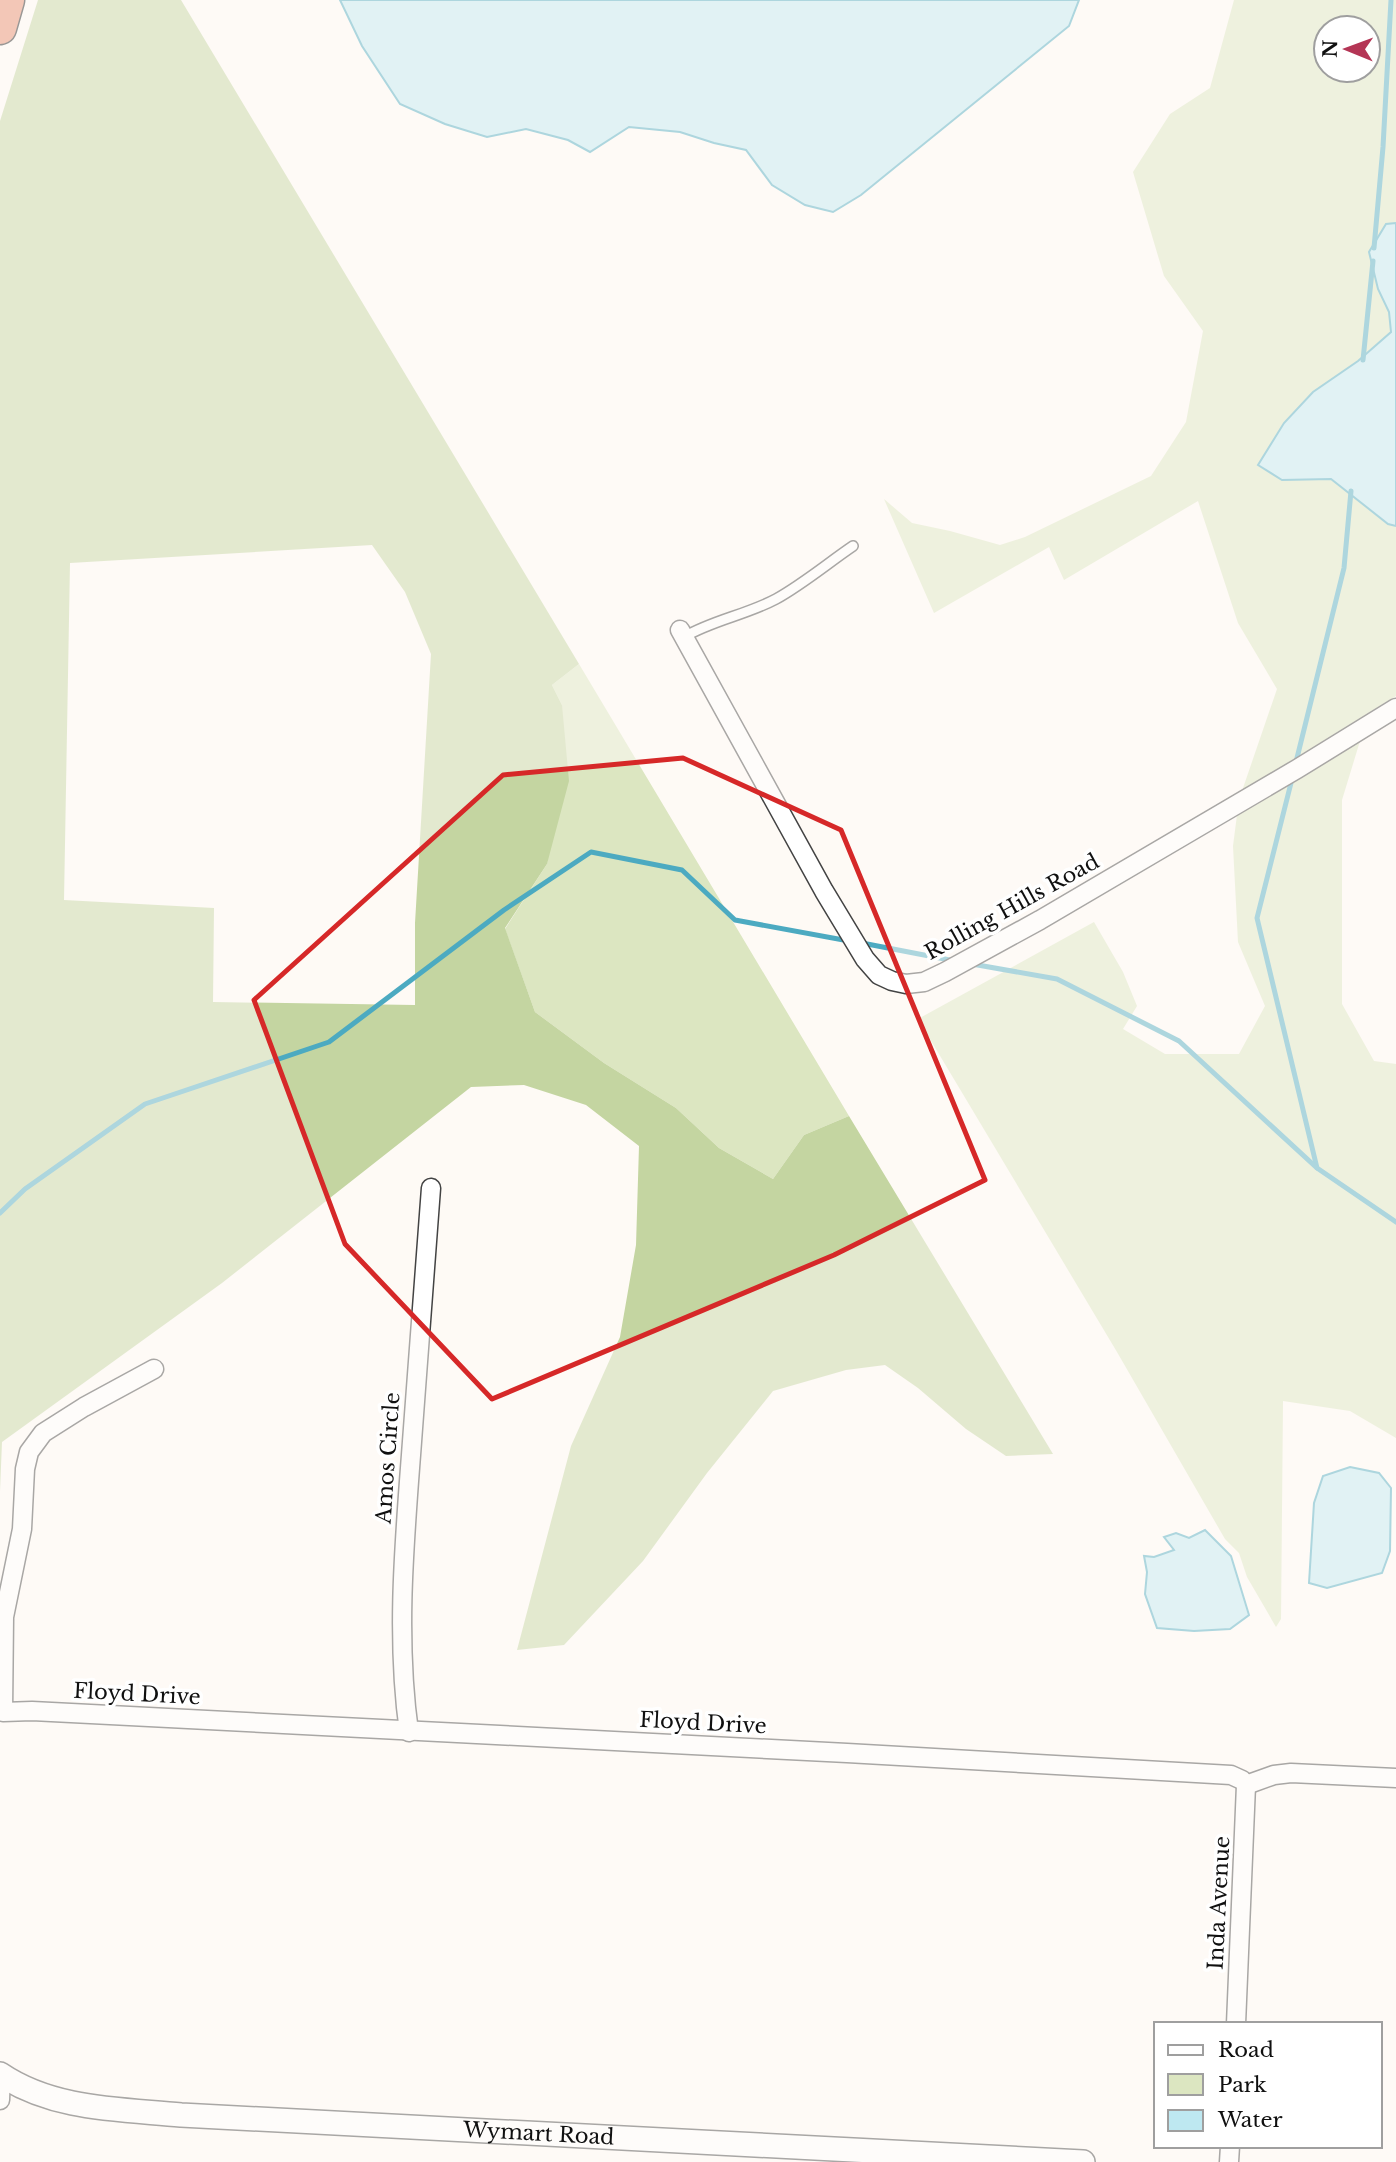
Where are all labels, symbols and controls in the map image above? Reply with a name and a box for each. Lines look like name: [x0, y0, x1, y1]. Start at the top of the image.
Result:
north arrow: [1312, 14, 1382, 84]
text: N: [1319, 39, 1342, 58]
street label: Rolling Hills Road: [920, 848, 1104, 966]
street label: Amos Circle: [370, 1391, 406, 1526]
street label: Floyd Drive: [73, 1678, 201, 1710]
street label: Floyd Drive: [639, 1707, 767, 1739]
street label: Inda Avenue: [1203, 1835, 1235, 1971]
legend: [1154, 2022, 1382, 2148]
text: Road: [1218, 2037, 1274, 2063]
text: Park: [1218, 2072, 1267, 2098]
text: Water: [1217, 2107, 1282, 2133]
street label: Wymart Road: [461, 2117, 615, 2151]

